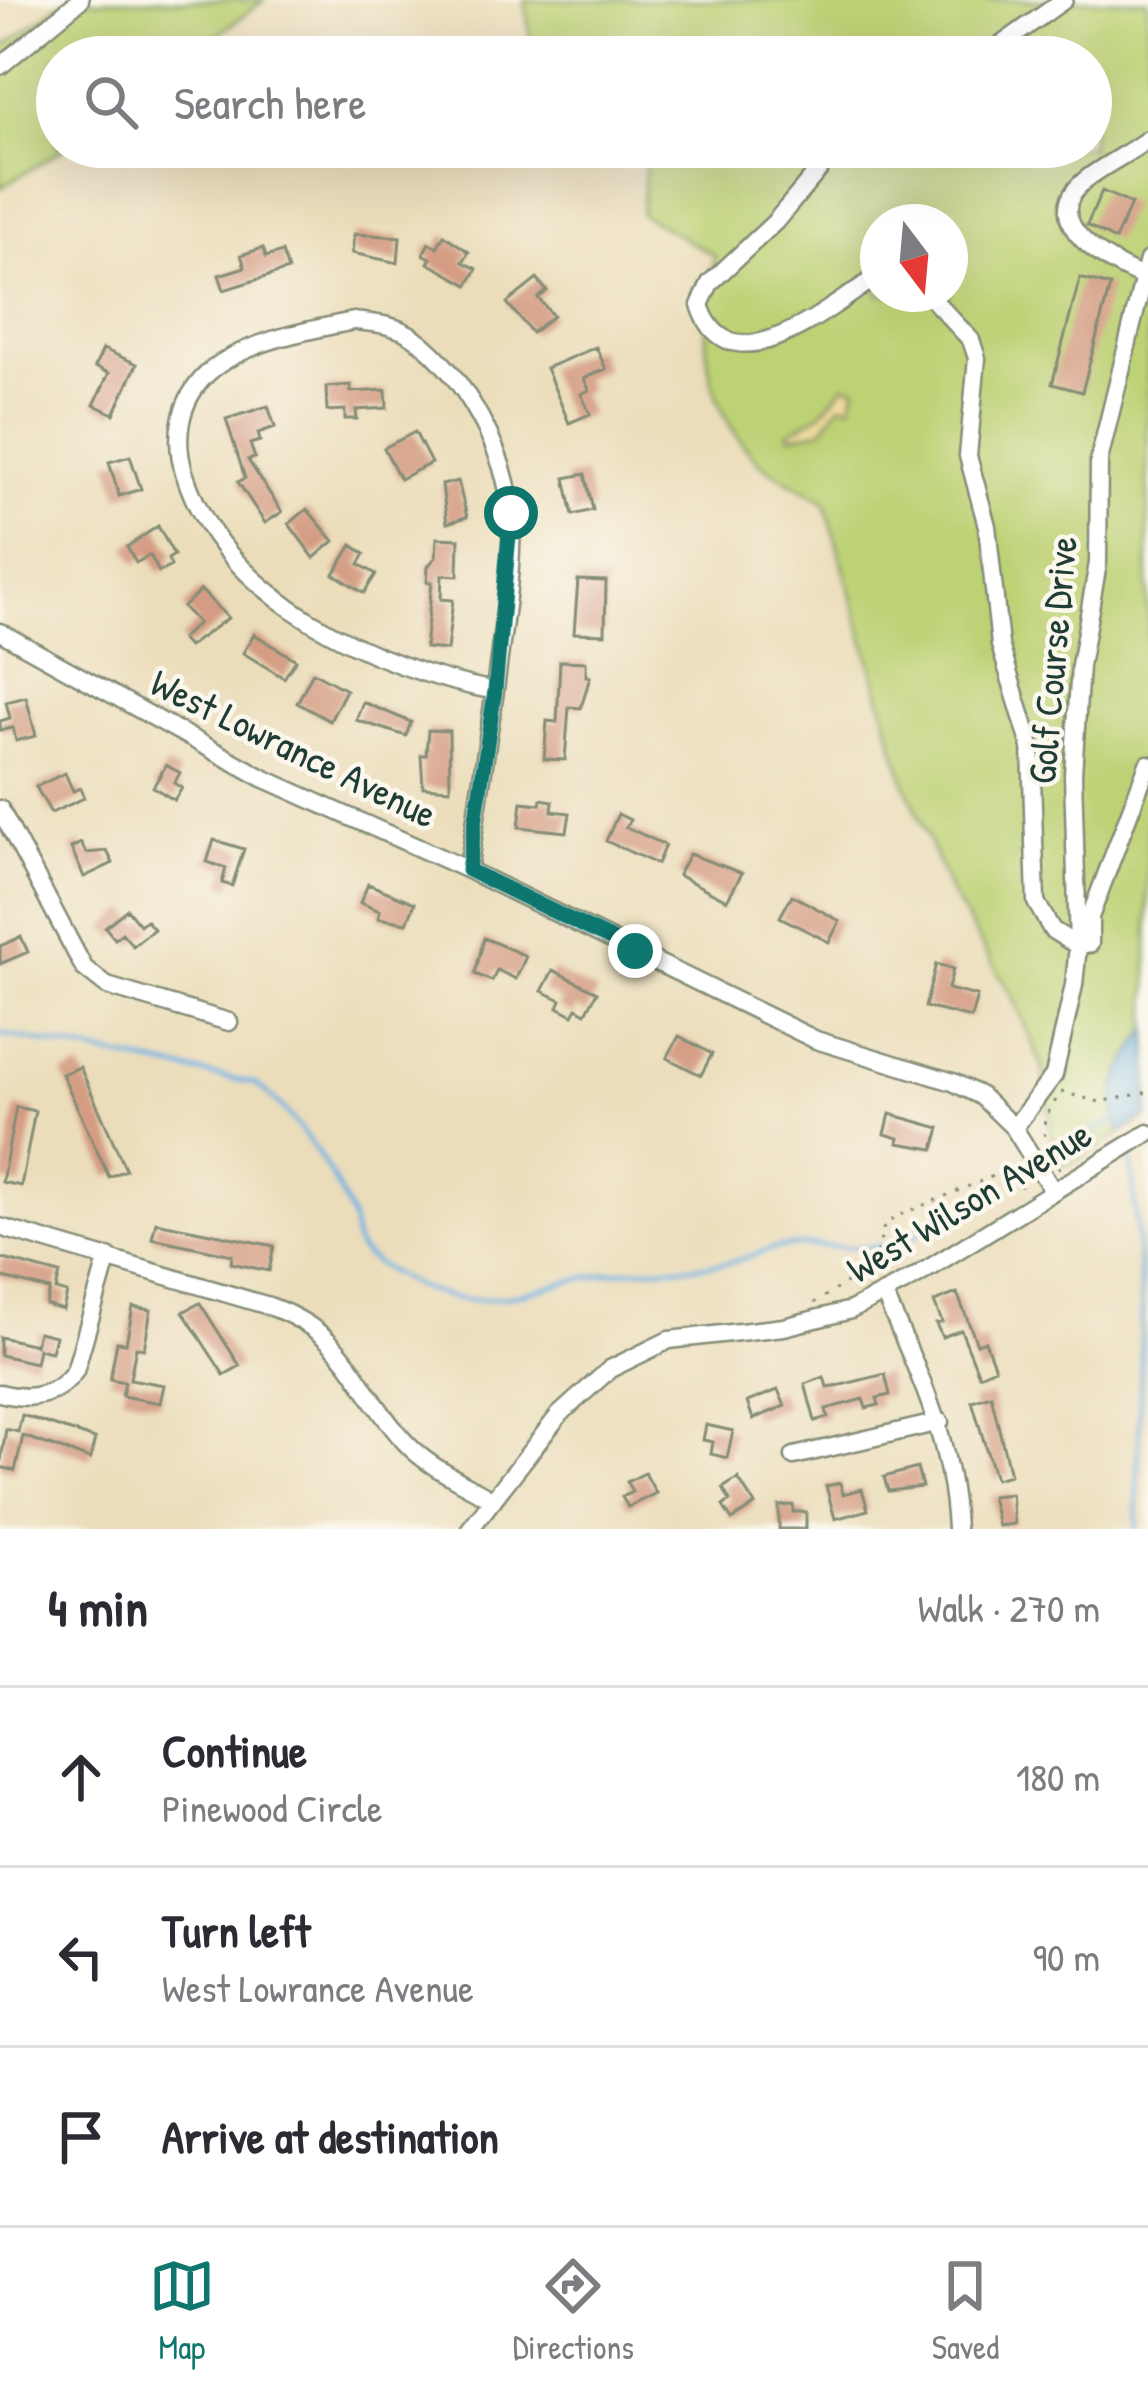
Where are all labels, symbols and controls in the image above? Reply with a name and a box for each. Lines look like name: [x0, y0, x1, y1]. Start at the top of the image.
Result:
search box: [36, 36, 1112, 168]
icon: search: [78, 69, 144, 135]
text: Search here: [174, 72, 366, 133]
north arrow: [860, 204, 968, 312]
route start: [484, 486, 538, 540]
street label: Golf Course Drive: [1014, 534, 1089, 786]
street label: West Lowrance Avenue: [143, 655, 446, 840]
route end: [608, 924, 662, 978]
street label: West Wilson Avenue: [837, 1107, 1101, 1294]
text: 4 min: [48, 1573, 148, 1642]
text: Walk · 270 m: [918, 1581, 1100, 1634]
text: Continue: [162, 1720, 307, 1781]
icon: ahead: [48, 1744, 114, 1810]
text: 180 m: [1016, 1750, 1100, 1803]
text: Pinewood Circle: [162, 1781, 382, 1834]
text: Turn left: [162, 1900, 311, 1961]
icon: left: [48, 1924, 114, 1990]
text: 90 m: [1033, 1930, 1100, 1983]
text: West Lowrance Avenue: [162, 1961, 474, 2014]
icon: arrive: [48, 2104, 114, 2170]
text: Arrive at destination: [162, 2106, 499, 2167]
tab: Map: [149, 2253, 215, 2369]
tab: Directions: [513, 2253, 634, 2369]
tab: Saved: [932, 2253, 999, 2369]

